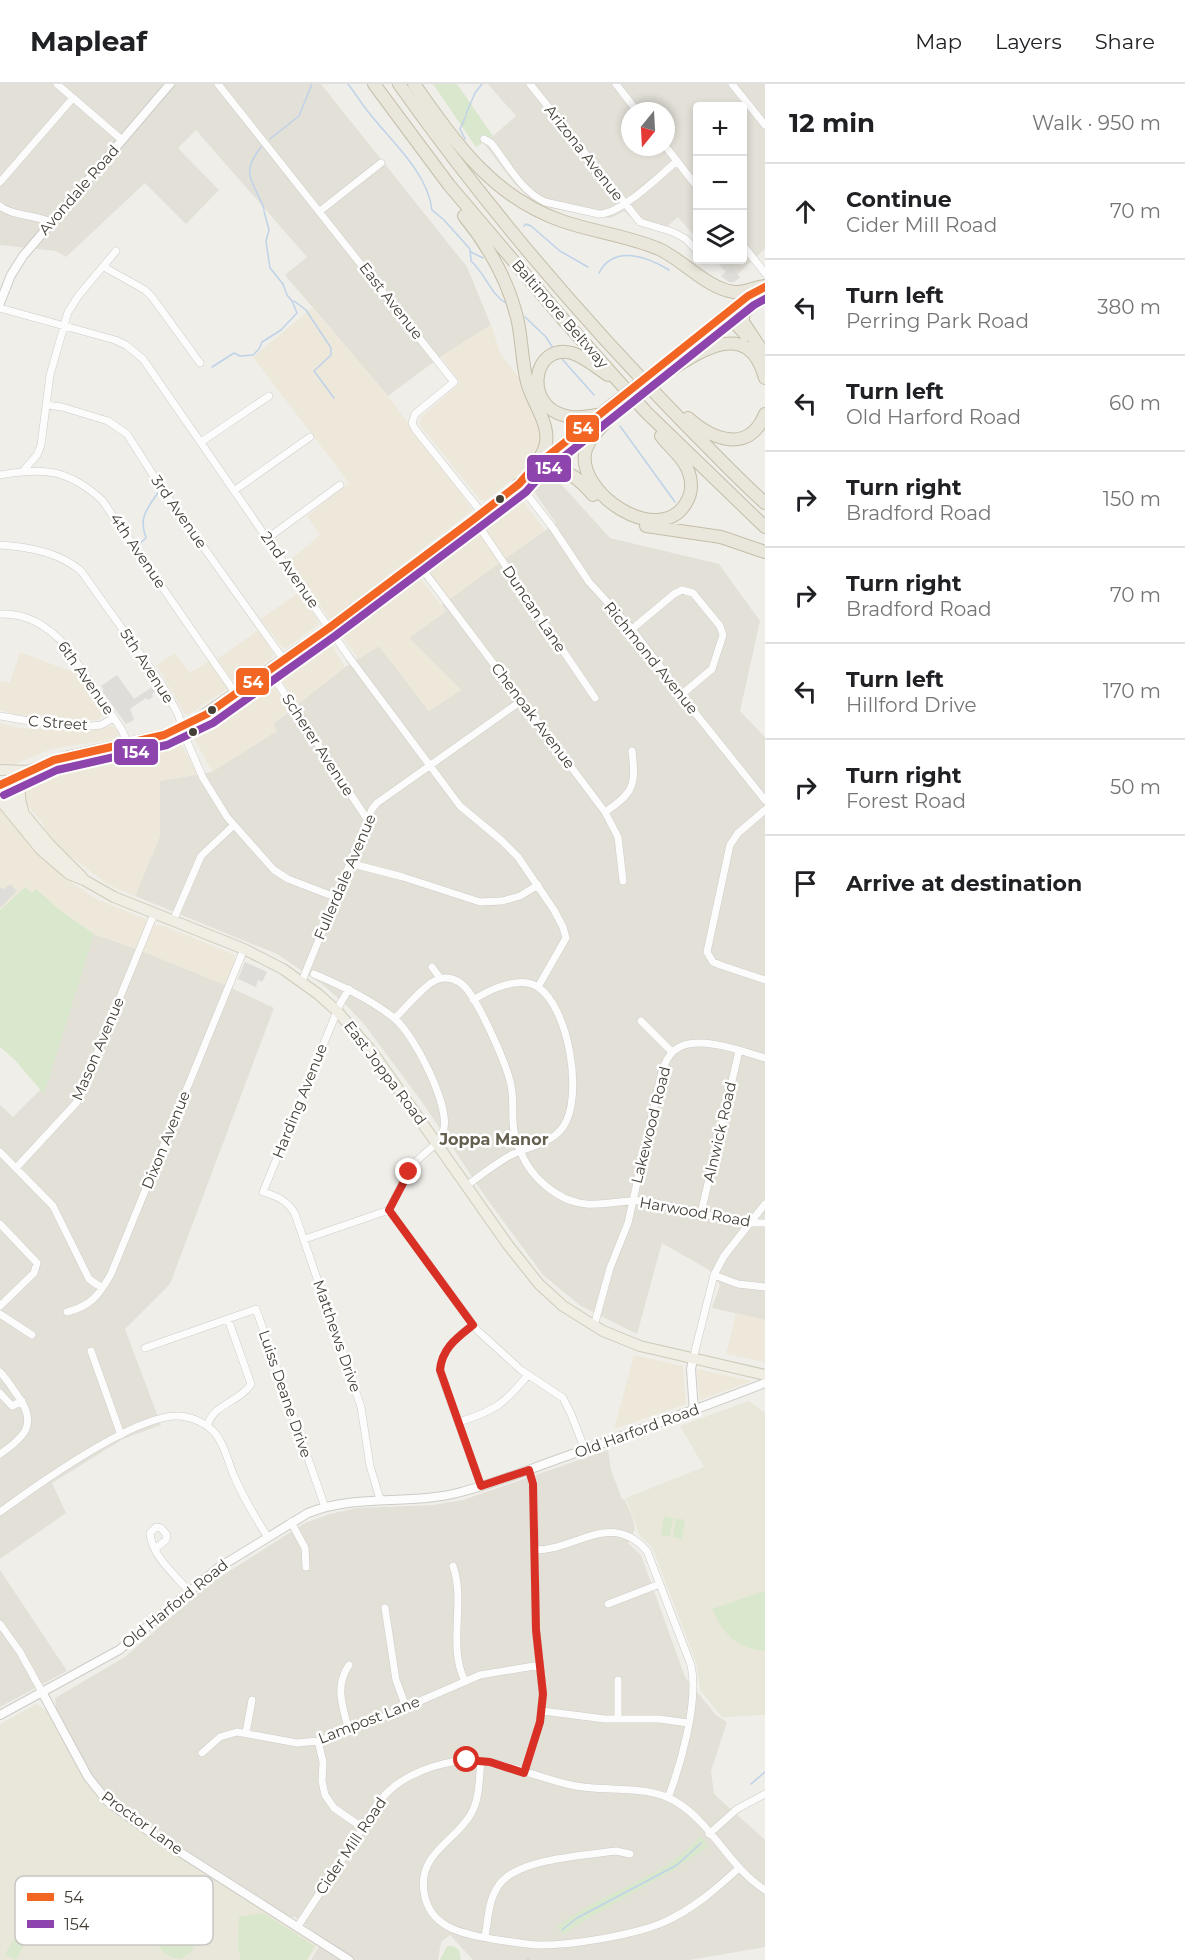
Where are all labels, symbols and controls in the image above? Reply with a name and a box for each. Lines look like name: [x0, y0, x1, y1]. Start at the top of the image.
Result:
text: Mapleaf: [30, 24, 147, 58]
text: Map: [915, 29, 962, 54]
text: Layers: [995, 29, 1062, 54]
text: Share: [1095, 29, 1155, 54]
street label: Arizona Avenue: [541, 101, 628, 205]
north arrow: [621, 102, 675, 156]
map controls: [693, 102, 747, 264]
button: +: [693, 102, 747, 156]
text: 12 min: [789, 107, 875, 139]
text: Walk · 950 m: [1032, 111, 1161, 135]
street label: Avondale Road: [34, 141, 123, 239]
button: −: [693, 156, 747, 210]
text: Continue: [846, 186, 952, 213]
icon: ahead: [789, 195, 822, 228]
text: 70 m: [1110, 199, 1161, 223]
button: layers: [693, 210, 747, 264]
text: Cider Mill Road: [846, 213, 997, 237]
street label: Baltimore Beltway: [508, 255, 613, 373]
street label: East Avenue: [355, 258, 427, 343]
text: Turn left: [846, 282, 944, 309]
icon: left: [789, 291, 822, 324]
text: 380 m: [1097, 295, 1161, 319]
text: Perring Park Road: [846, 309, 1029, 333]
text: Turn left: [846, 378, 944, 405]
icon: left: [789, 387, 822, 420]
text: 60 m: [1109, 391, 1161, 415]
text: Old Harford Road: [846, 405, 1021, 429]
line badge: 54: [565, 414, 600, 443]
text: 54: [573, 419, 593, 438]
line badge: 154: [526, 454, 572, 483]
text: 154: [536, 459, 562, 478]
street label: 3rd Avenue: [147, 471, 212, 552]
text: Turn right: [846, 474, 961, 501]
icon: right: [789, 483, 822, 516]
text: 150 m: [1103, 487, 1161, 511]
unlabelled marker: [494, 493, 506, 505]
text: Bradford Road: [846, 501, 992, 525]
street label: 4th Avenue: [106, 509, 171, 592]
street label: 2nd Avenue: [257, 528, 324, 612]
street label: Duncan Lane: [498, 562, 570, 656]
text: Turn right: [846, 570, 961, 597]
icon: right: [789, 579, 822, 612]
text: 70 m: [1110, 583, 1161, 607]
street label: Richmond Avenue: [600, 597, 703, 718]
text: Bradford Road: [846, 597, 992, 621]
street label: 5th Avenue: [116, 625, 179, 707]
street label: 6th Avenue: [54, 637, 119, 718]
street label: Chenoak Avenue: [487, 659, 579, 772]
text: Turn left: [846, 666, 944, 693]
line badge: 54: [235, 667, 270, 696]
text: 54: [243, 673, 263, 692]
icon: left: [789, 675, 822, 708]
text: 170 m: [1103, 679, 1161, 703]
street label: Scherer Avenue: [278, 690, 359, 799]
text: Hillford Drive: [846, 693, 977, 717]
unlabelled marker: [206, 704, 218, 716]
street label: C Street: [27, 711, 89, 734]
unlabelled marker: [187, 726, 199, 738]
line badge: 154: [113, 738, 159, 766]
text: 154: [123, 743, 149, 762]
text: Turn right: [846, 762, 961, 789]
icon: right: [789, 771, 822, 804]
text: 50 m: [1110, 775, 1161, 799]
text: Forest Road: [846, 789, 966, 813]
street label: Fullerdale Avenue: [309, 811, 380, 943]
icon: arrive: [789, 867, 822, 900]
text: Arrive at destination: [846, 870, 1082, 897]
street label: Mason Avenue: [67, 994, 128, 1103]
street label: East Joppa Road: [340, 1017, 431, 1128]
street label: Harding Avenue: [268, 1041, 331, 1161]
street label: Lakewood Road: [627, 1064, 674, 1186]
street label: Alnwick Road: [699, 1080, 740, 1184]
street label: Dixon Avenue: [137, 1088, 194, 1192]
district label: Joppa Manor: [438, 1130, 549, 1149]
route end: [395, 1158, 421, 1184]
street label: Harwood Road: [638, 1192, 752, 1231]
street label: Matthews Drive: [309, 1277, 366, 1395]
street label: Luiss Deane Drive: [255, 1327, 316, 1460]
street label: Old Harford Road: [572, 1399, 702, 1462]
street label: Old Harford Road: [118, 1555, 232, 1652]
street label: Lampost Lane: [315, 1691, 422, 1748]
route start: [453, 1746, 479, 1772]
street label: Proctor Lane: [98, 1787, 187, 1859]
street label: Cider Mill Road: [311, 1793, 390, 1898]
legend: [15, 1876, 213, 1945]
text: 54: [64, 1888, 84, 1907]
text: 154: [64, 1915, 90, 1934]

